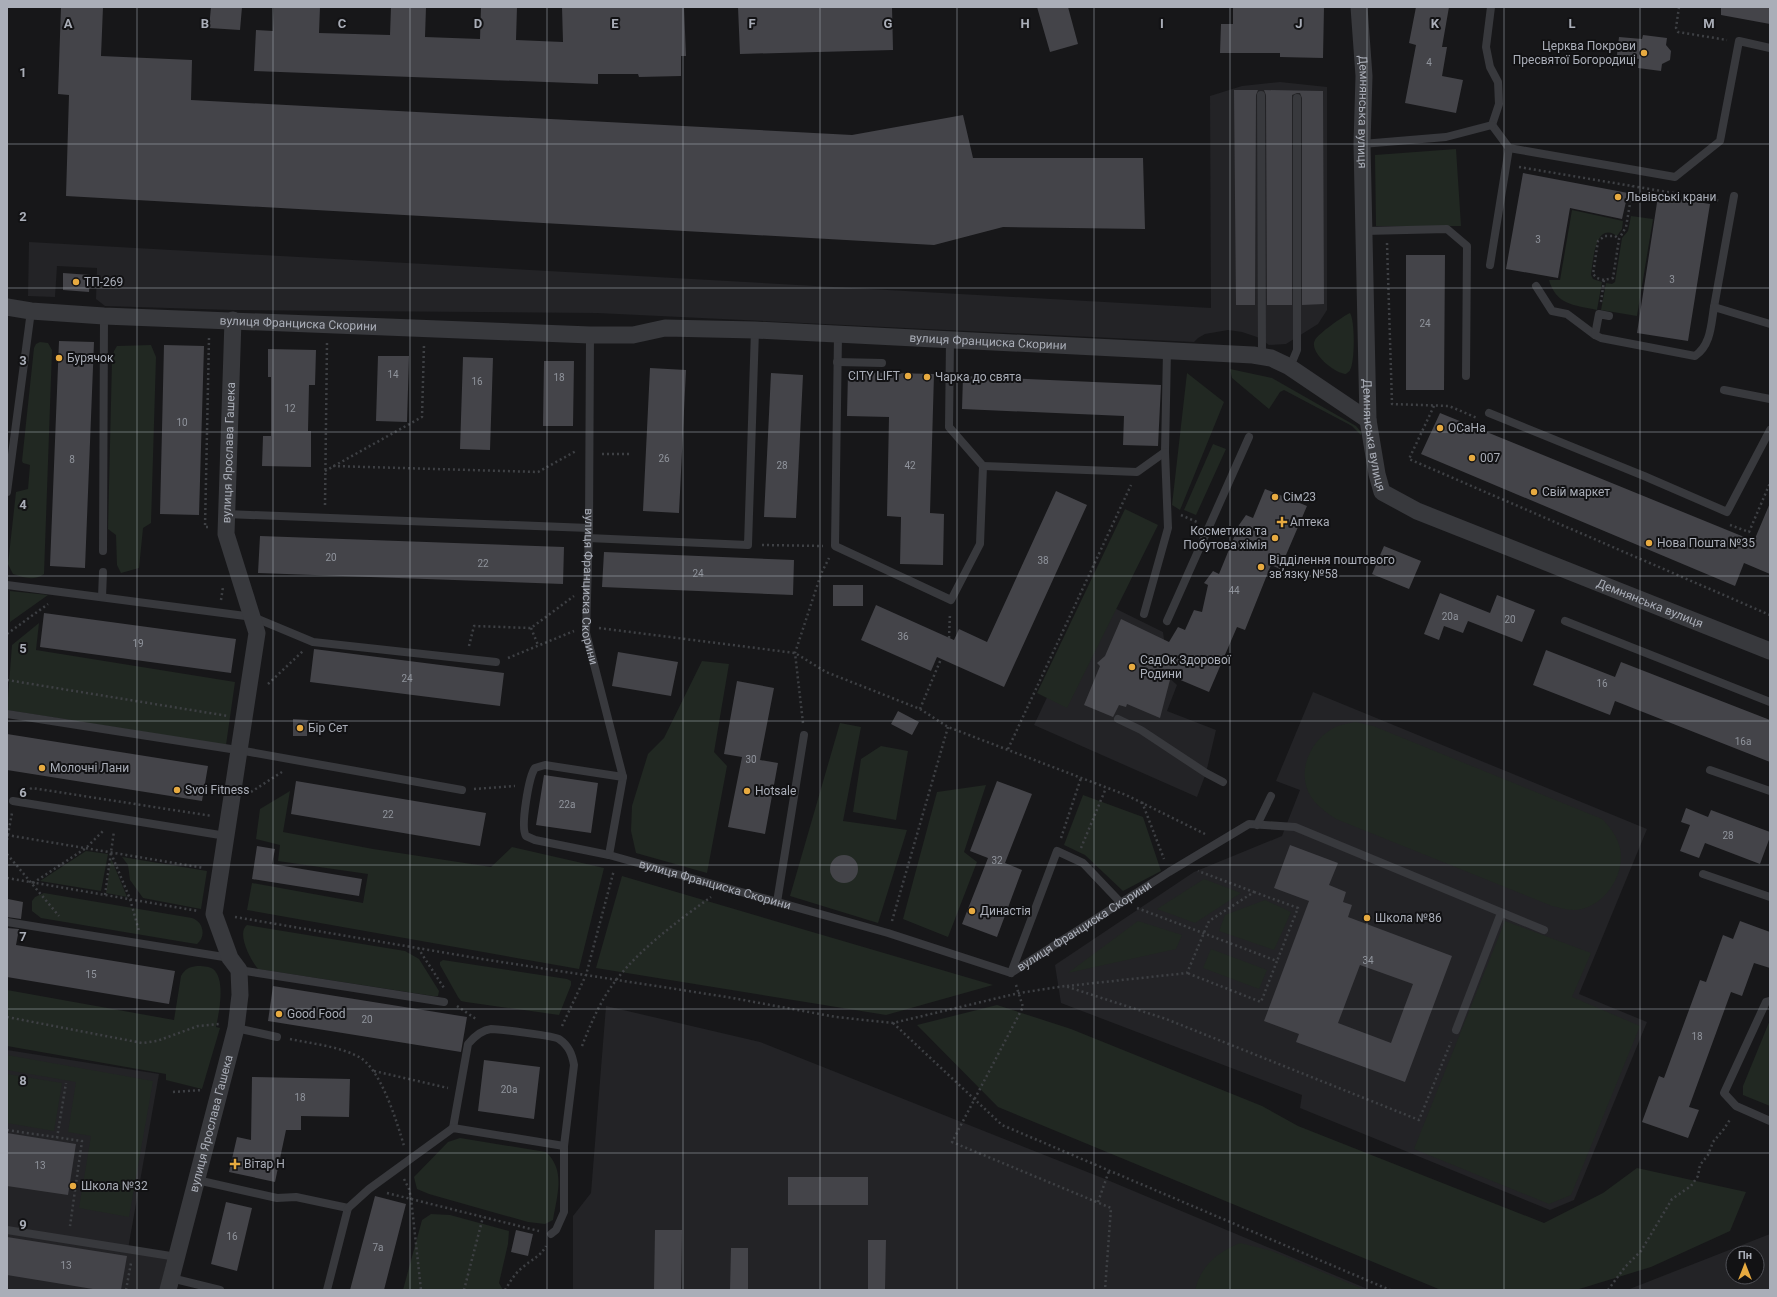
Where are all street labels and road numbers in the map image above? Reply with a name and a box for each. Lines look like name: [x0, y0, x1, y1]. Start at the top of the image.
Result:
street label: Демнянська вулиця: [1355, 55, 1371, 169]
street label: вулиця Франциска Скорини: [219, 314, 377, 334]
street label: вулиця Франциска Скорини: [909, 331, 1067, 353]
street label: Демнянська вулиця: [1360, 379, 1388, 493]
street label: вулиця Ярослава Гашека: [219, 382, 238, 524]
street label: вулиця Франциска Скорини: [579, 508, 601, 666]
street label: Демнянська вулиця: [1595, 576, 1705, 631]
street label: вулиця Франциска Скорини: [637, 857, 793, 913]
street label: вулиця Франциска Скорини: [1014, 878, 1154, 974]
street label: вулиця Ярослава Гашека: [187, 1053, 236, 1194]

